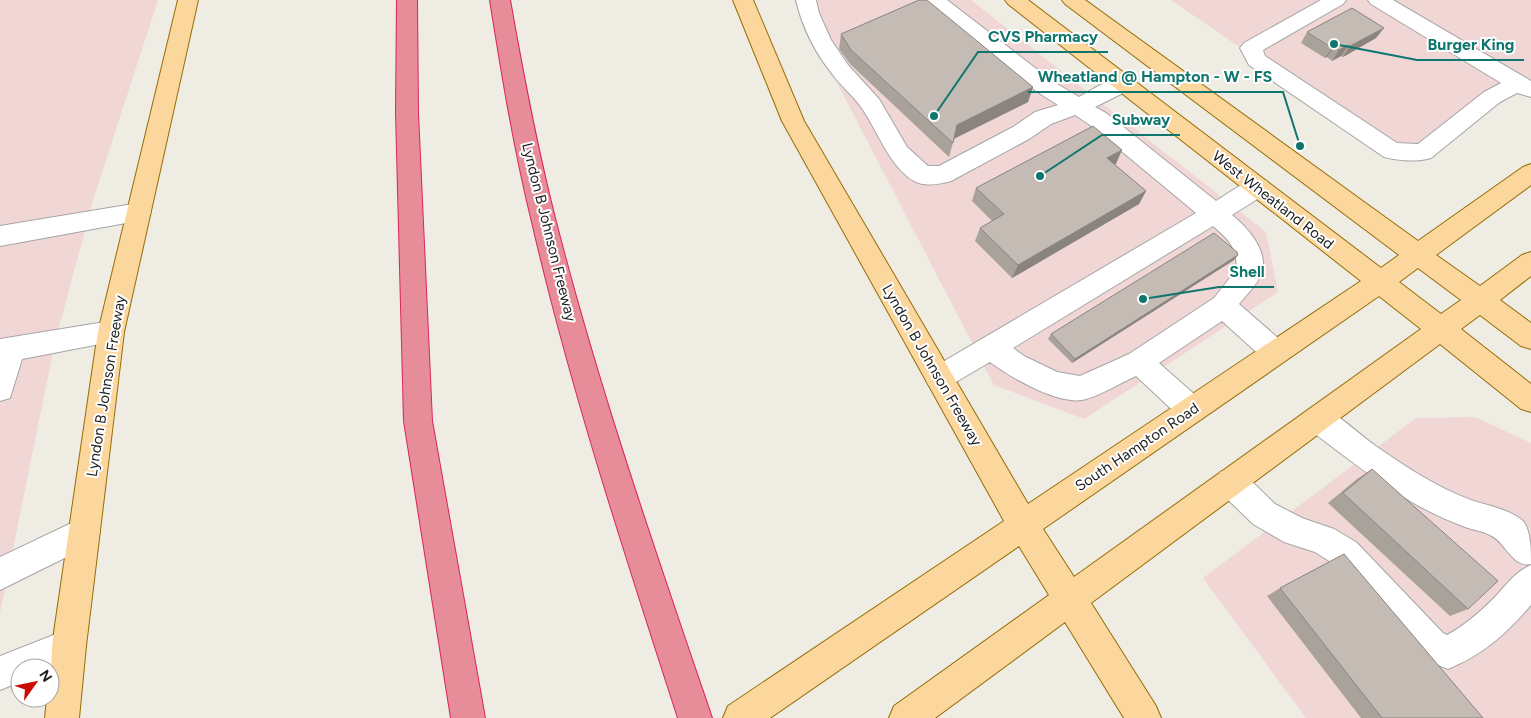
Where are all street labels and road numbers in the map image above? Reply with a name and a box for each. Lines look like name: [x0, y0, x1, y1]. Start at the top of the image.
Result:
street label: Lyndon B Johnson Freeway: [518, 141, 580, 323]
street label: West Wheatland Road: [1209, 147, 1337, 253]
street label: Lyndon B Johnson Freeway: [878, 281, 986, 449]
street label: Lyndon B Johnson Freeway: [83, 294, 129, 478]
street label: South Hampton Road: [1072, 399, 1202, 495]

